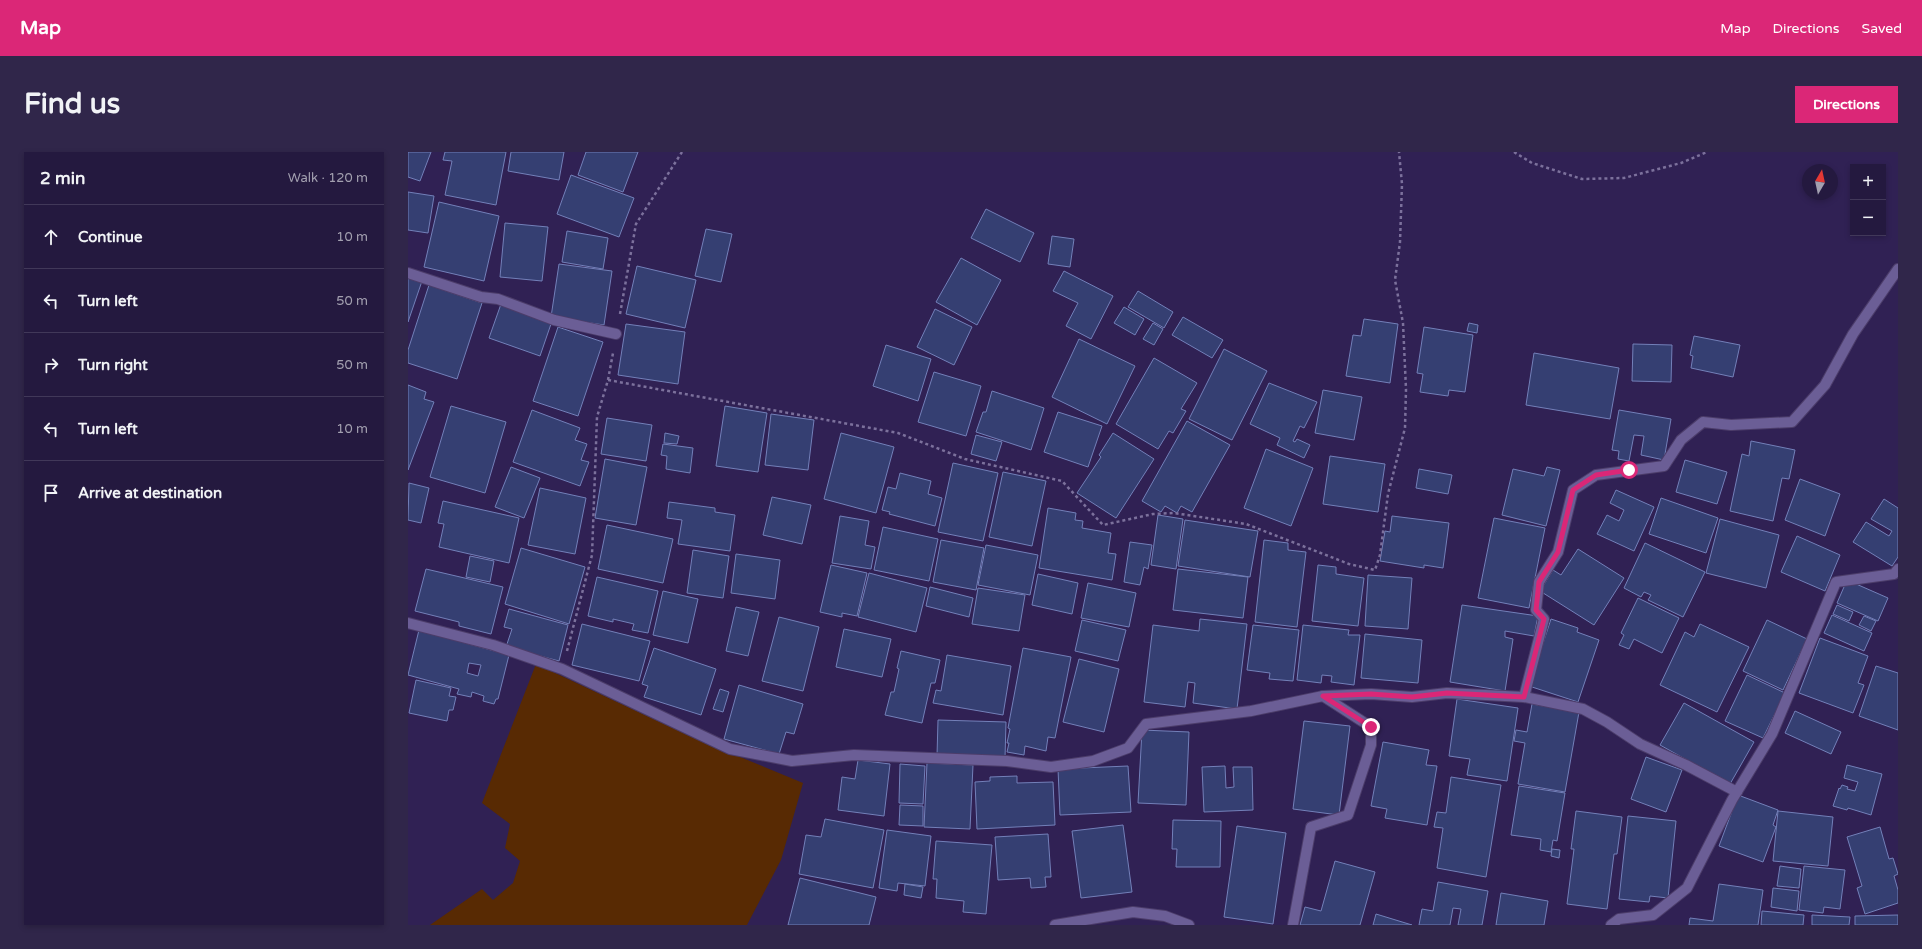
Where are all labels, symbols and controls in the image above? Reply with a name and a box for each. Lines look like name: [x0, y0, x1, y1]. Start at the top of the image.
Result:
text: Map: [20, 17, 61, 39]
text: Map: [1720, 20, 1751, 37]
text: Directions: [1773, 20, 1840, 37]
text: Saved: [1862, 20, 1902, 37]
button: Directions: [1795, 86, 1898, 123]
text: Find us: [24, 87, 120, 121]
north arrow: [1802, 164, 1838, 200]
map controls: [1850, 164, 1886, 236]
button: +: [1850, 164, 1886, 200]
text: 2 min: [40, 168, 85, 189]
text: Walk · 120 m: [288, 170, 368, 186]
button: −: [1850, 200, 1886, 236]
icon: ahead: [40, 226, 62, 248]
text: Continue: [78, 228, 142, 246]
text: 10 m: [336, 229, 368, 245]
icon: left: [40, 290, 62, 312]
text: Turn left: [78, 292, 138, 310]
text: 50 m: [336, 293, 368, 309]
icon: right: [40, 354, 62, 376]
text: Turn right: [78, 356, 148, 374]
text: 50 m: [336, 357, 368, 373]
icon: left: [40, 418, 62, 440]
text: Turn left: [78, 420, 138, 438]
text: 10 m: [336, 421, 368, 437]
route start: [1620, 461, 1638, 479]
icon: arrive: [40, 482, 62, 504]
text: Arrive at destination: [78, 484, 222, 502]
route end: [1362, 718, 1380, 736]

